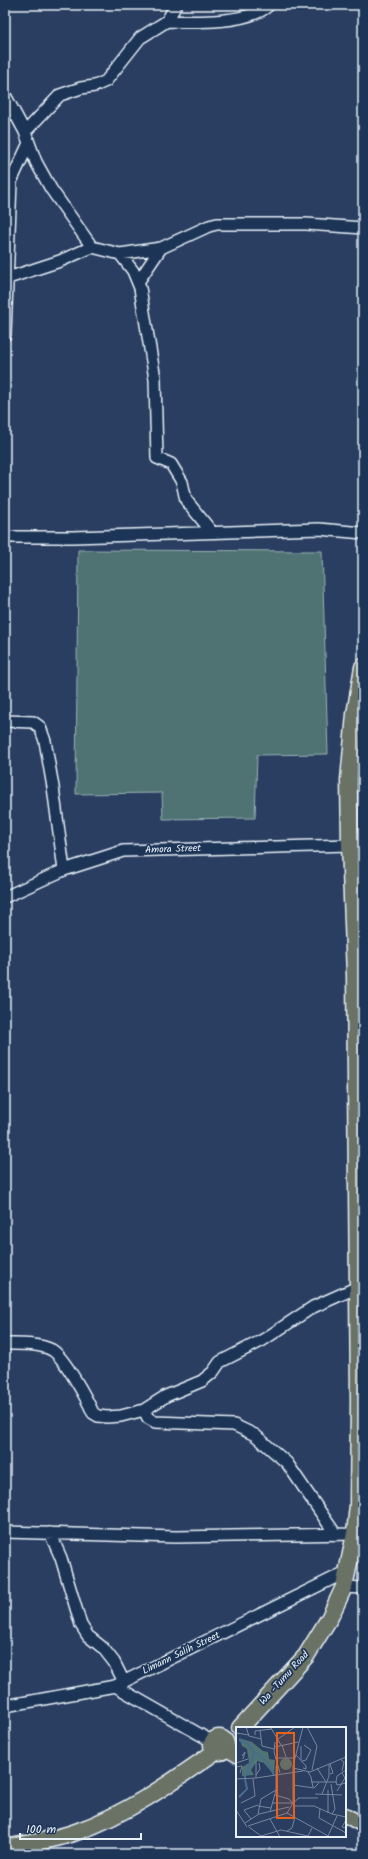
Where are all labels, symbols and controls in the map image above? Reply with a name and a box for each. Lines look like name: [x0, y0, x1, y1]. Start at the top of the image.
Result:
street label: Amora Street: [145, 840, 201, 858]
street label: Limann Salih Street: [139, 1627, 223, 1679]
street label: Wa -Tumu Road: [255, 1647, 313, 1709]
inset map: [236, 1727, 346, 1837]
scale bar: [20, 1815, 141, 1841]
text: 100 m: [26, 1820, 57, 1839]

